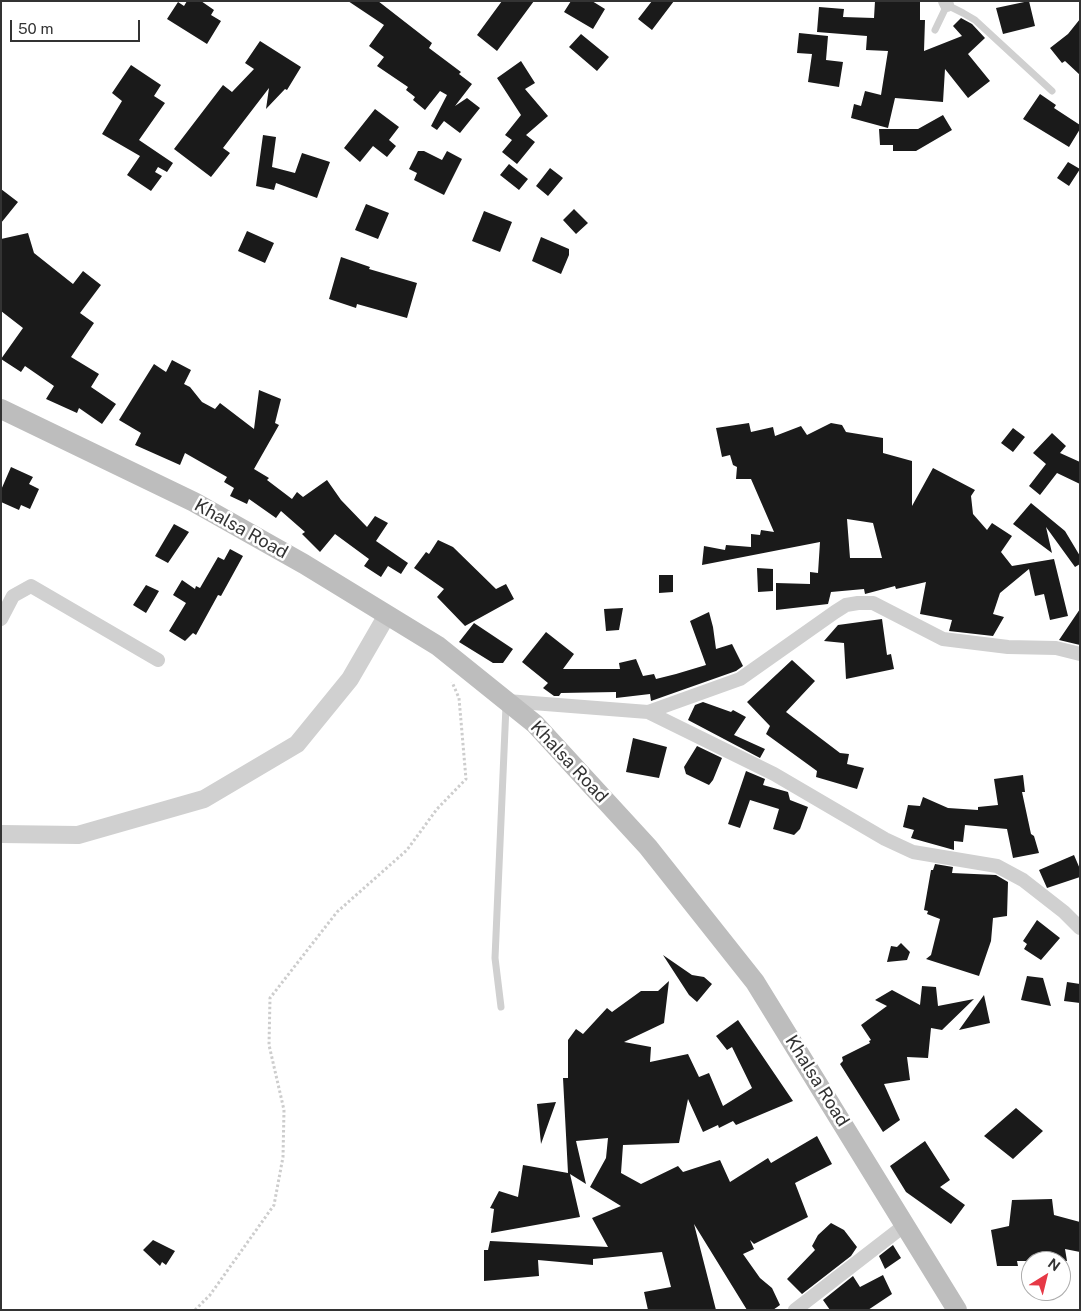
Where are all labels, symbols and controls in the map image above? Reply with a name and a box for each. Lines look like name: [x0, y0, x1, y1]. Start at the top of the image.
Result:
scale bar: [12, 10, 142, 42]
text: 50 m: [18, 20, 53, 37]
street label: Khalsa Road: [190, 494, 292, 564]
street label: Khalsa Road: [526, 717, 612, 807]
street label: Khalsa Road: [780, 1031, 854, 1131]
north arrow: [1021, 1251, 1071, 1301]
text: N: [1045, 1255, 1063, 1274]

